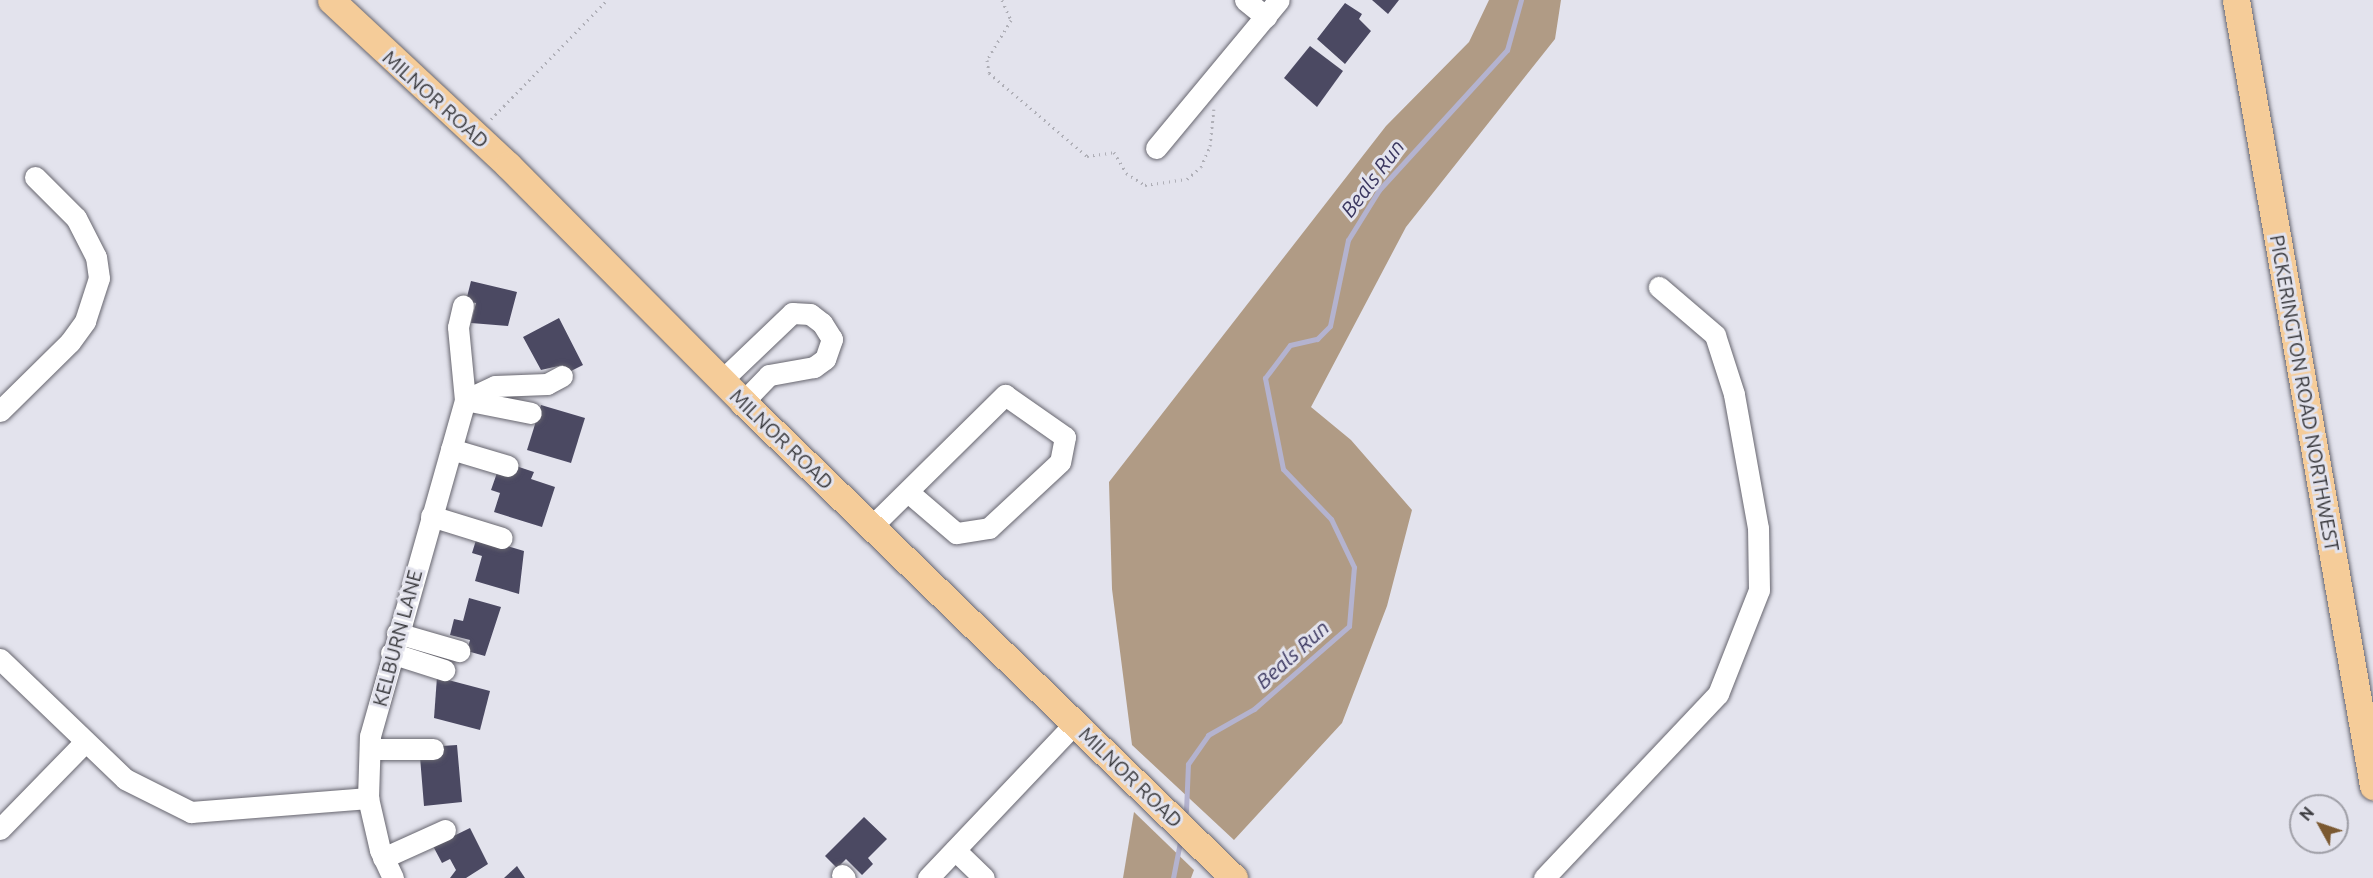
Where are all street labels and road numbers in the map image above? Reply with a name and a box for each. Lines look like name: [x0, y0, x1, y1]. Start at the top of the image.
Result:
street label: MILNOR ROAD: [378, 45, 494, 153]
street label: PICKERINGTON ROAD NORTHWEST: [2265, 233, 2345, 553]
street label: MILNOR ROAD: [725, 384, 839, 494]
street label: KELBURN LANE: [367, 567, 427, 709]
street label: MILNOR ROAD: [1074, 722, 1188, 832]

